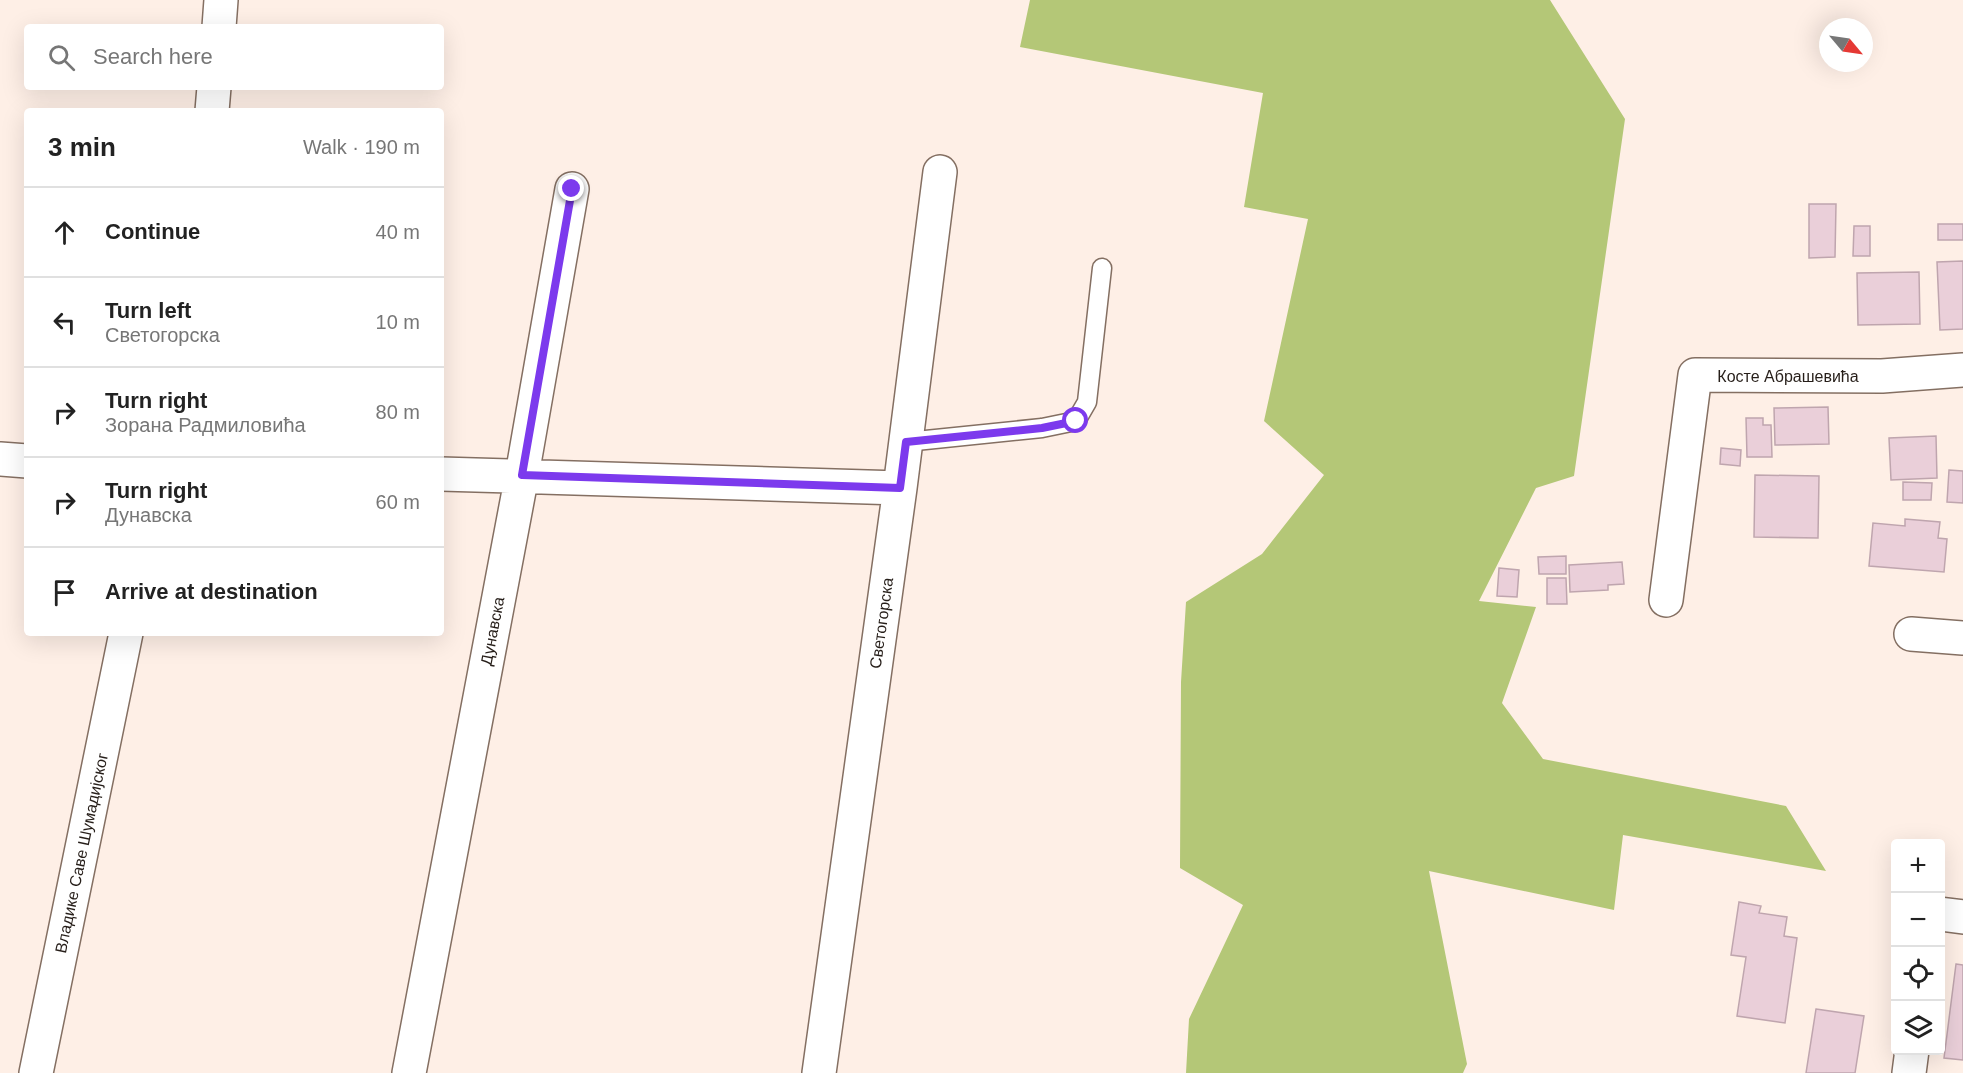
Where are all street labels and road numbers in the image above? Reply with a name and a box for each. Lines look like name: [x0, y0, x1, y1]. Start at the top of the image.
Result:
street label: Косте Абрашевића: [1717, 368, 1859, 385]
street label: Светогорска: [867, 576, 896, 670]
street label: Дунавска: [478, 595, 507, 667]
street label: Владике Саве Шумадијског: [52, 751, 111, 955]

